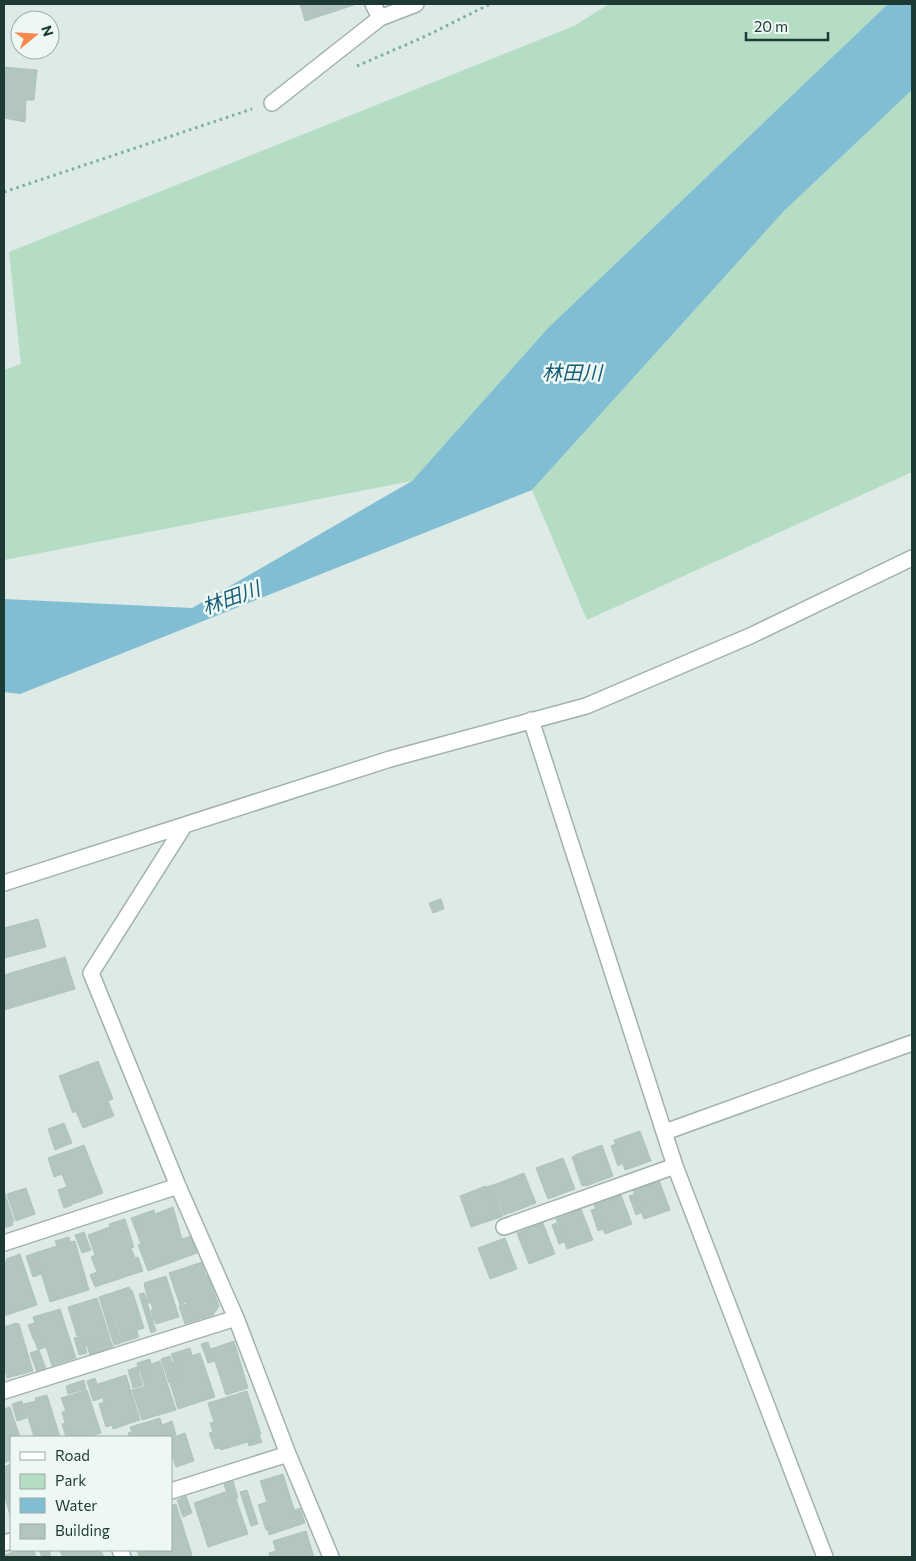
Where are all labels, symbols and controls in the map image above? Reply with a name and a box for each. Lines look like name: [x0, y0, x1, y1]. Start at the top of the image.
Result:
north arrow: [10, 10, 60, 60]
scale bar: [746, 10, 828, 42]
text: 20 m: [754, 17, 788, 35]
text: N: [38, 23, 58, 38]
water label: 林田川: [542, 360, 604, 384]
water label: 林田川: [198, 575, 265, 619]
legend: [10, 1436, 172, 1551]
text: Road: [55, 1446, 90, 1464]
text: Park: [55, 1471, 86, 1489]
text: Water: [55, 1496, 97, 1514]
text: Building: [55, 1521, 110, 1539]

